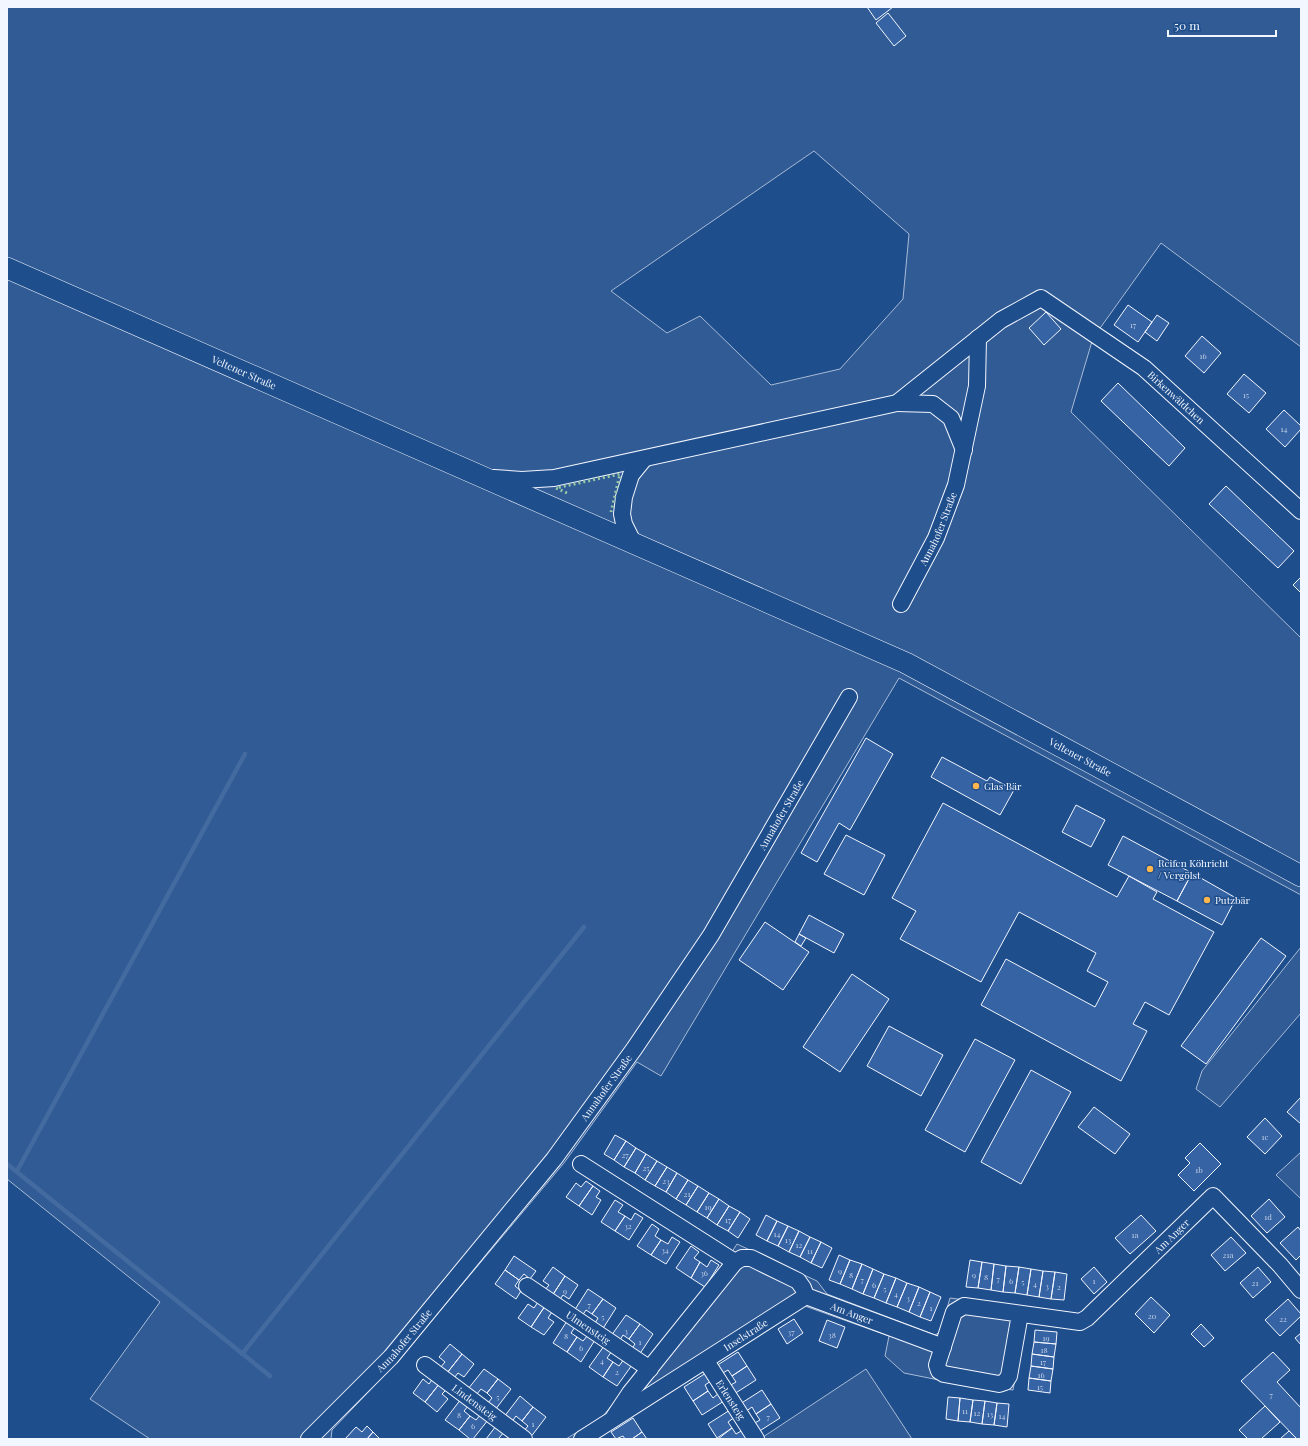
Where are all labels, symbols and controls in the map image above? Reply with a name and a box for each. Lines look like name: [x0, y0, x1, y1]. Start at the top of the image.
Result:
scale bar: [1168, 12, 1276, 38]
text: 50 m: [1174, 17, 1200, 33]
house number: 17: [1130, 319, 1137, 330]
house number: 16: [1199, 350, 1207, 361]
street label: Veltener Straße: [209, 351, 279, 393]
street label: Birkenwäldchen: [1145, 368, 1208, 427]
house number: 15: [1243, 389, 1249, 400]
house number: 14: [1281, 423, 1287, 434]
street label: Annahofer Straße: [915, 490, 960, 569]
street label: Veltener Straße: [1046, 734, 1114, 780]
street label: Annahofer Straße: [754, 777, 807, 853]
place label: Glas Bär: [984, 779, 1022, 793]
marker: Glas Bär: [971, 781, 981, 791]
place label: Reifen Köhricht / Vergölst: [1158, 856, 1229, 882]
marker: Reifen Köhricht / Vergölst: [1145, 864, 1155, 874]
place label: Putzbär: [1215, 893, 1251, 907]
marker: Putzbär: [1202, 895, 1212, 905]
street label: Annahofer Straße: [577, 1051, 635, 1124]
house number: 1c: [1262, 1131, 1269, 1142]
house number: 27: [621, 1149, 629, 1160]
house number: 25: [642, 1162, 650, 1173]
house number: 1b: [1195, 1164, 1203, 1175]
house number: 23: [662, 1175, 670, 1186]
house number: 21: [684, 1188, 690, 1199]
house number: 19: [704, 1201, 712, 1212]
house number: 1d: [1264, 1211, 1272, 1222]
house number: 17: [725, 1214, 732, 1225]
street label: Am Anger: [1150, 1215, 1193, 1257]
house number: 32: [624, 1220, 632, 1231]
house number: 14: [774, 1228, 780, 1239]
house number: 1a: [1132, 1229, 1138, 1240]
house number: 13: [785, 1234, 792, 1245]
house number: 12: [796, 1239, 803, 1250]
house number: 34: [661, 1244, 669, 1255]
house number: 11: [807, 1245, 813, 1256]
house number: 21a: [1223, 1249, 1233, 1260]
house number: 9: [838, 1265, 842, 1276]
house number: 36: [700, 1267, 708, 1278]
house number: 8: [849, 1269, 853, 1280]
house number: 9: [972, 1269, 976, 1280]
house number: 8: [984, 1271, 988, 1282]
house number: 7: [996, 1273, 1000, 1284]
house number: 7: [860, 1274, 864, 1285]
house number: 6: [1009, 1275, 1013, 1286]
house number: 1: [1093, 1275, 1096, 1286]
house number: 5: [1021, 1276, 1025, 1287]
house number: 21: [1252, 1277, 1258, 1288]
house number: 4: [1033, 1278, 1037, 1289]
house number: 6: [872, 1279, 876, 1290]
house number: 3: [1045, 1280, 1049, 1291]
house number: 2: [1057, 1281, 1061, 1292]
house number: 5: [883, 1283, 887, 1294]
house number: 9: [563, 1285, 567, 1296]
house number: 4: [894, 1288, 898, 1299]
house number: 3: [906, 1292, 910, 1303]
house number: 2: [917, 1297, 921, 1308]
street label: Am Anger: [828, 1298, 876, 1328]
house number: 7: [587, 1299, 591, 1310]
house number: 1: [930, 1302, 933, 1313]
street label: Annahofer Straße: [372, 1306, 435, 1376]
street label: Ulmensteig: [563, 1307, 614, 1348]
house number: 20: [1148, 1310, 1157, 1321]
house number: 5: [601, 1311, 605, 1322]
house number: 22: [1279, 1313, 1287, 1324]
street label: Inselstraße: [721, 1315, 770, 1354]
house number: 3: [624, 1325, 628, 1336]
house number: 37: [788, 1326, 795, 1337]
house number: 38: [828, 1329, 836, 1340]
house number: 8: [564, 1330, 568, 1341]
house number: 19: [1042, 1332, 1050, 1343]
house number: 1: [639, 1336, 642, 1347]
house number: 6: [579, 1342, 583, 1353]
house number: 18: [1040, 1344, 1048, 1355]
house number: 4: [600, 1355, 604, 1366]
house number: 17: [1040, 1356, 1047, 1367]
house number: 2: [615, 1366, 619, 1377]
house number: 16: [1037, 1369, 1045, 1380]
street label: Erlensteig: [713, 1377, 749, 1423]
street label: Lindensteig: [449, 1381, 501, 1424]
house number: 15: [1037, 1381, 1043, 1392]
house number: 7: [1269, 1389, 1273, 1400]
house number: 5: [496, 1391, 500, 1402]
house number: 11: [962, 1405, 968, 1416]
house number: 12: [974, 1407, 981, 1418]
house number: 13: [987, 1408, 994, 1419]
house number: 8: [457, 1409, 461, 1420]
house number: 14: [999, 1410, 1005, 1421]
house number: 7: [766, 1411, 770, 1422]
house number: 1: [532, 1418, 535, 1429]
house number: 6: [471, 1420, 475, 1431]

